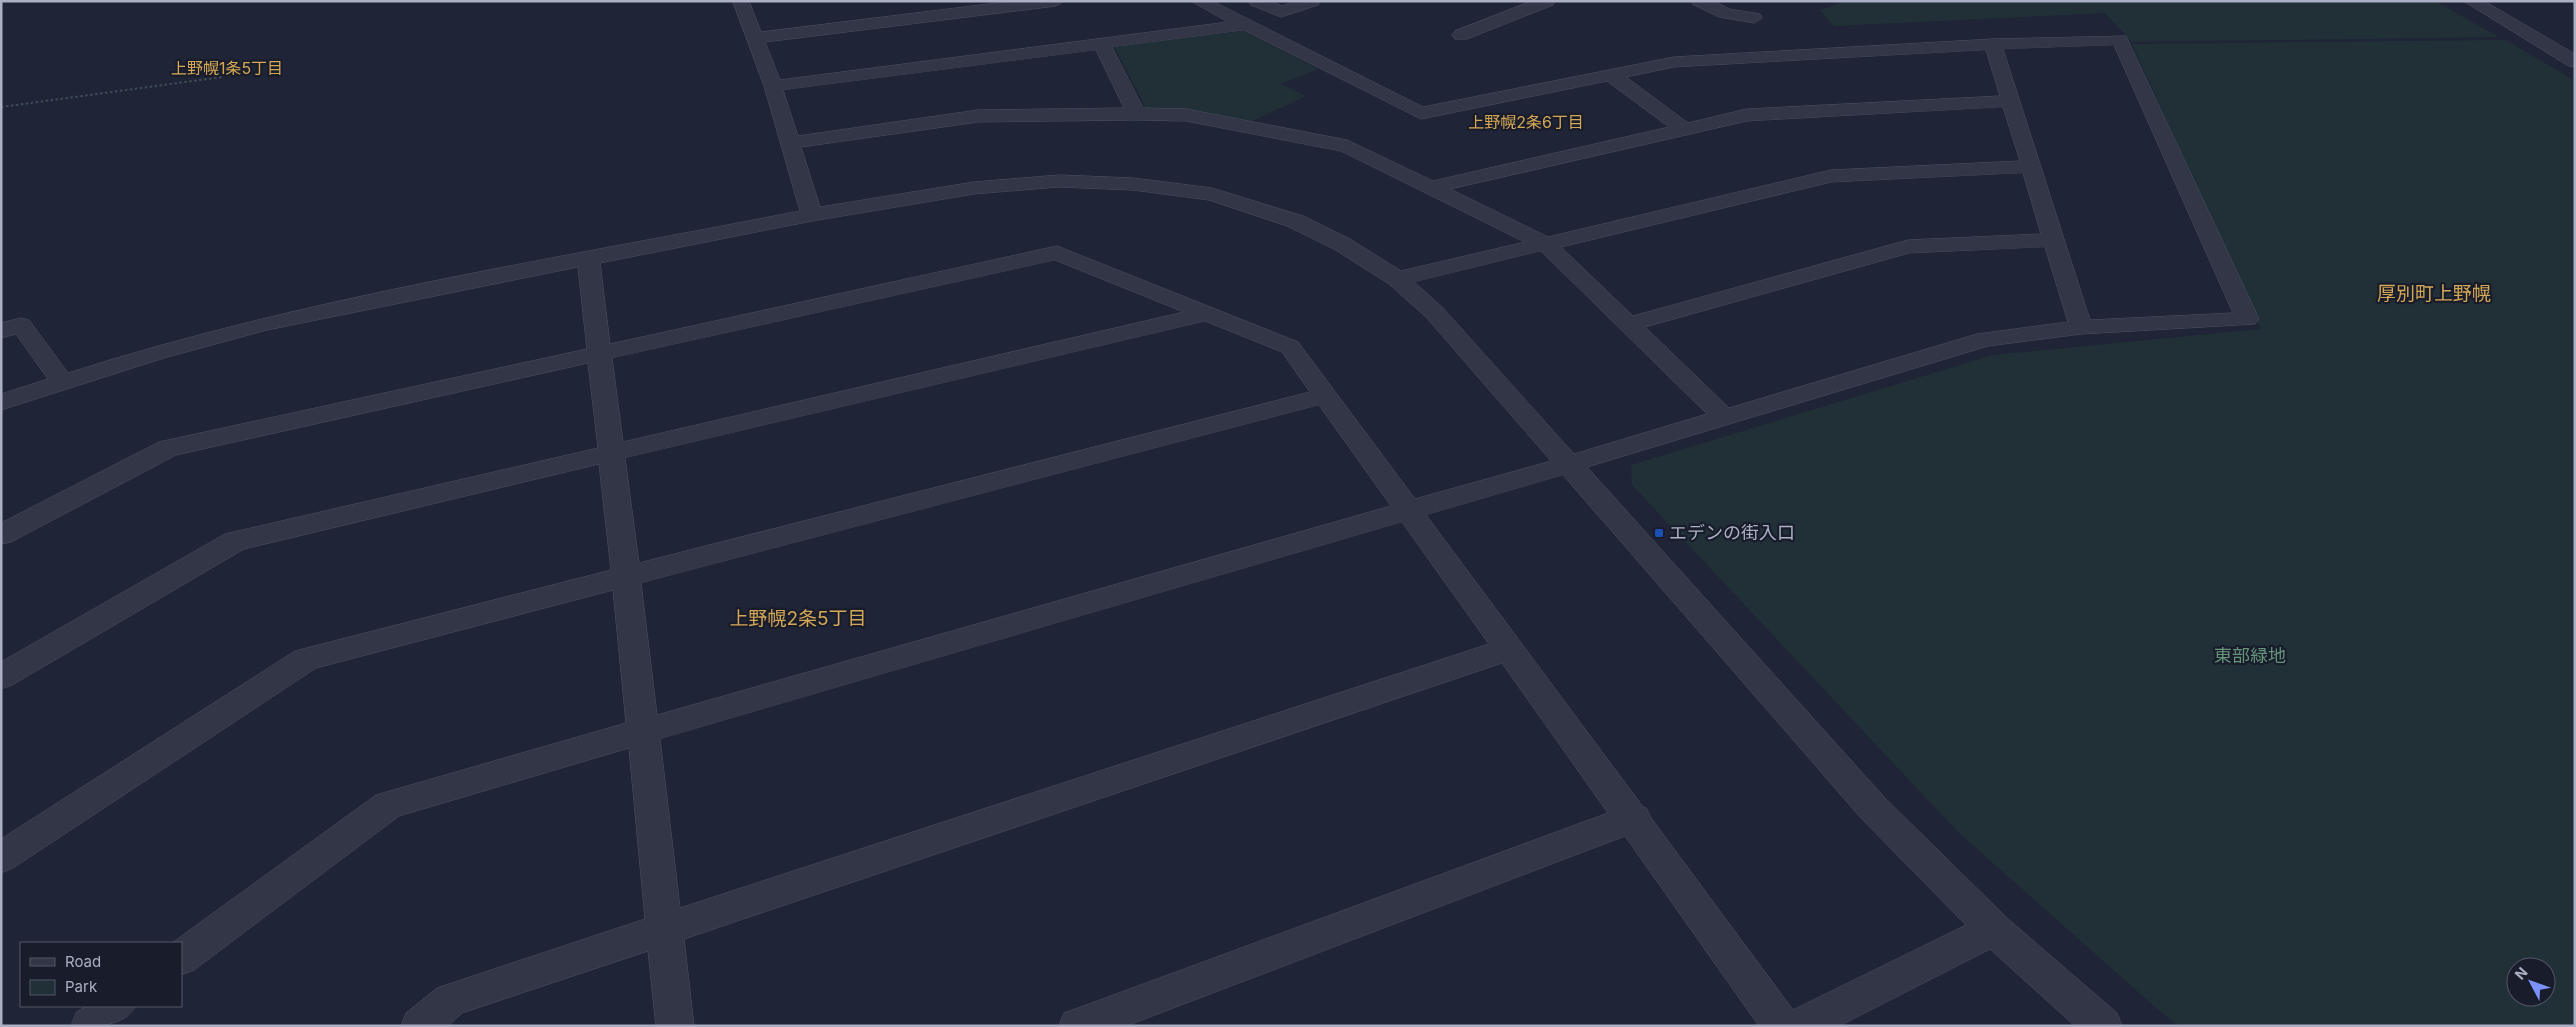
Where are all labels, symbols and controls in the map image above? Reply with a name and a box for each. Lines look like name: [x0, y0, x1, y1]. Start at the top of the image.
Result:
district label: 上野幌1条5丁目: [171, 58, 283, 78]
district label: 上野幌2条6丁目: [1468, 112, 1584, 132]
district label: 厚別町上野幌: [2377, 282, 2491, 305]
place label: エデンの街入口: [1669, 522, 1795, 543]
marker: エデンの街入口: [1653, 527, 1665, 539]
district label: 上野幌2条5丁目: [729, 607, 867, 630]
park label: 東部緑地: [2214, 645, 2286, 666]
legend: [20, 942, 182, 1007]
text: Road: [65, 952, 101, 971]
north arrow: [2506, 957, 2556, 1007]
text: N: [2511, 964, 2531, 983]
text: Park: [65, 977, 98, 996]

